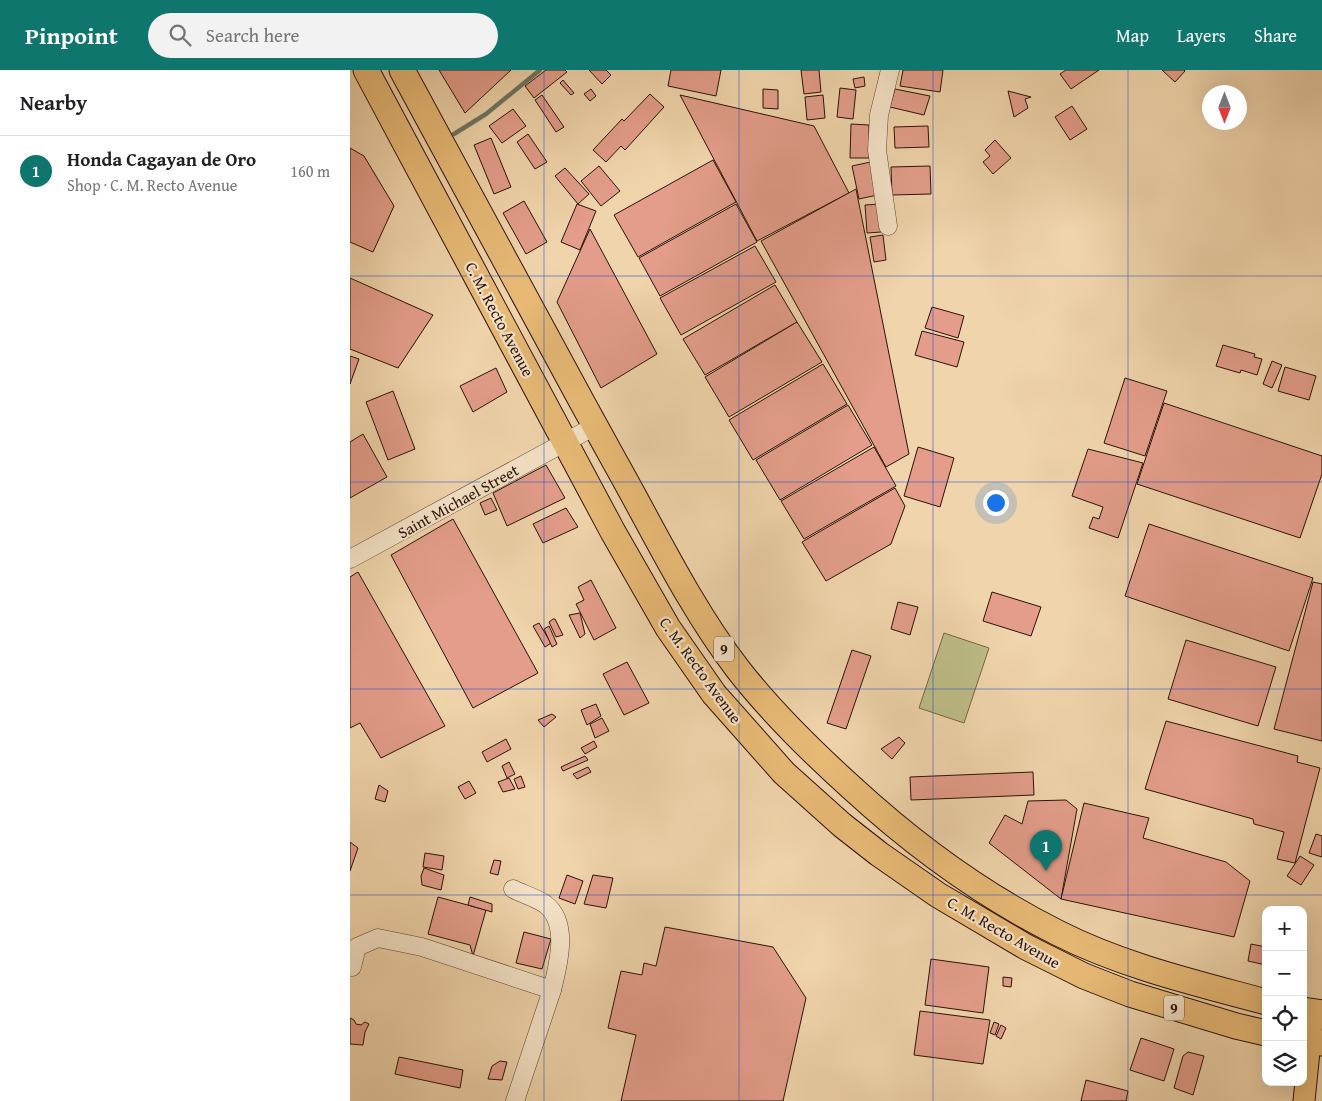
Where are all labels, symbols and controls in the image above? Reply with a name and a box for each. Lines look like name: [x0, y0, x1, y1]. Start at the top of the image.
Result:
search box: [148, 13, 498, 58]
text: Pinpoint: [25, 18, 118, 53]
icon: search: [166, 21, 194, 49]
text: Search here: [206, 21, 299, 49]
text: Map: [1116, 22, 1149, 49]
text: Layers: [1177, 22, 1226, 49]
text: Share: [1254, 22, 1297, 49]
north arrow: [1202, 85, 1247, 130]
text: Nearby: [20, 87, 87, 118]
text: Honda Cagayan de Oro: [67, 145, 256, 173]
text: 1: [32, 159, 40, 183]
text: 160 m: [290, 159, 330, 183]
text: Shop · C. M. Recto Avenue: [67, 173, 237, 197]
street label: C. M. Recto Avenue: [460, 257, 540, 381]
street label: Saint Michael Street: [393, 458, 523, 544]
your location: [983, 490, 1009, 516]
street label: C. M. Recto Avenue: [654, 612, 748, 728]
road number: 9: [714, 636, 734, 662]
pin: 1: [1030, 830, 1062, 871]
street label: C. M. Recto Avenue: [943, 890, 1065, 974]
map controls: [1262, 906, 1307, 1086]
button: +: [1262, 906, 1307, 951]
button: −: [1262, 951, 1307, 996]
road number: 9: [1164, 996, 1184, 1020]
button: locate: [1262, 996, 1307, 1041]
button: layers: [1262, 1041, 1307, 1086]

